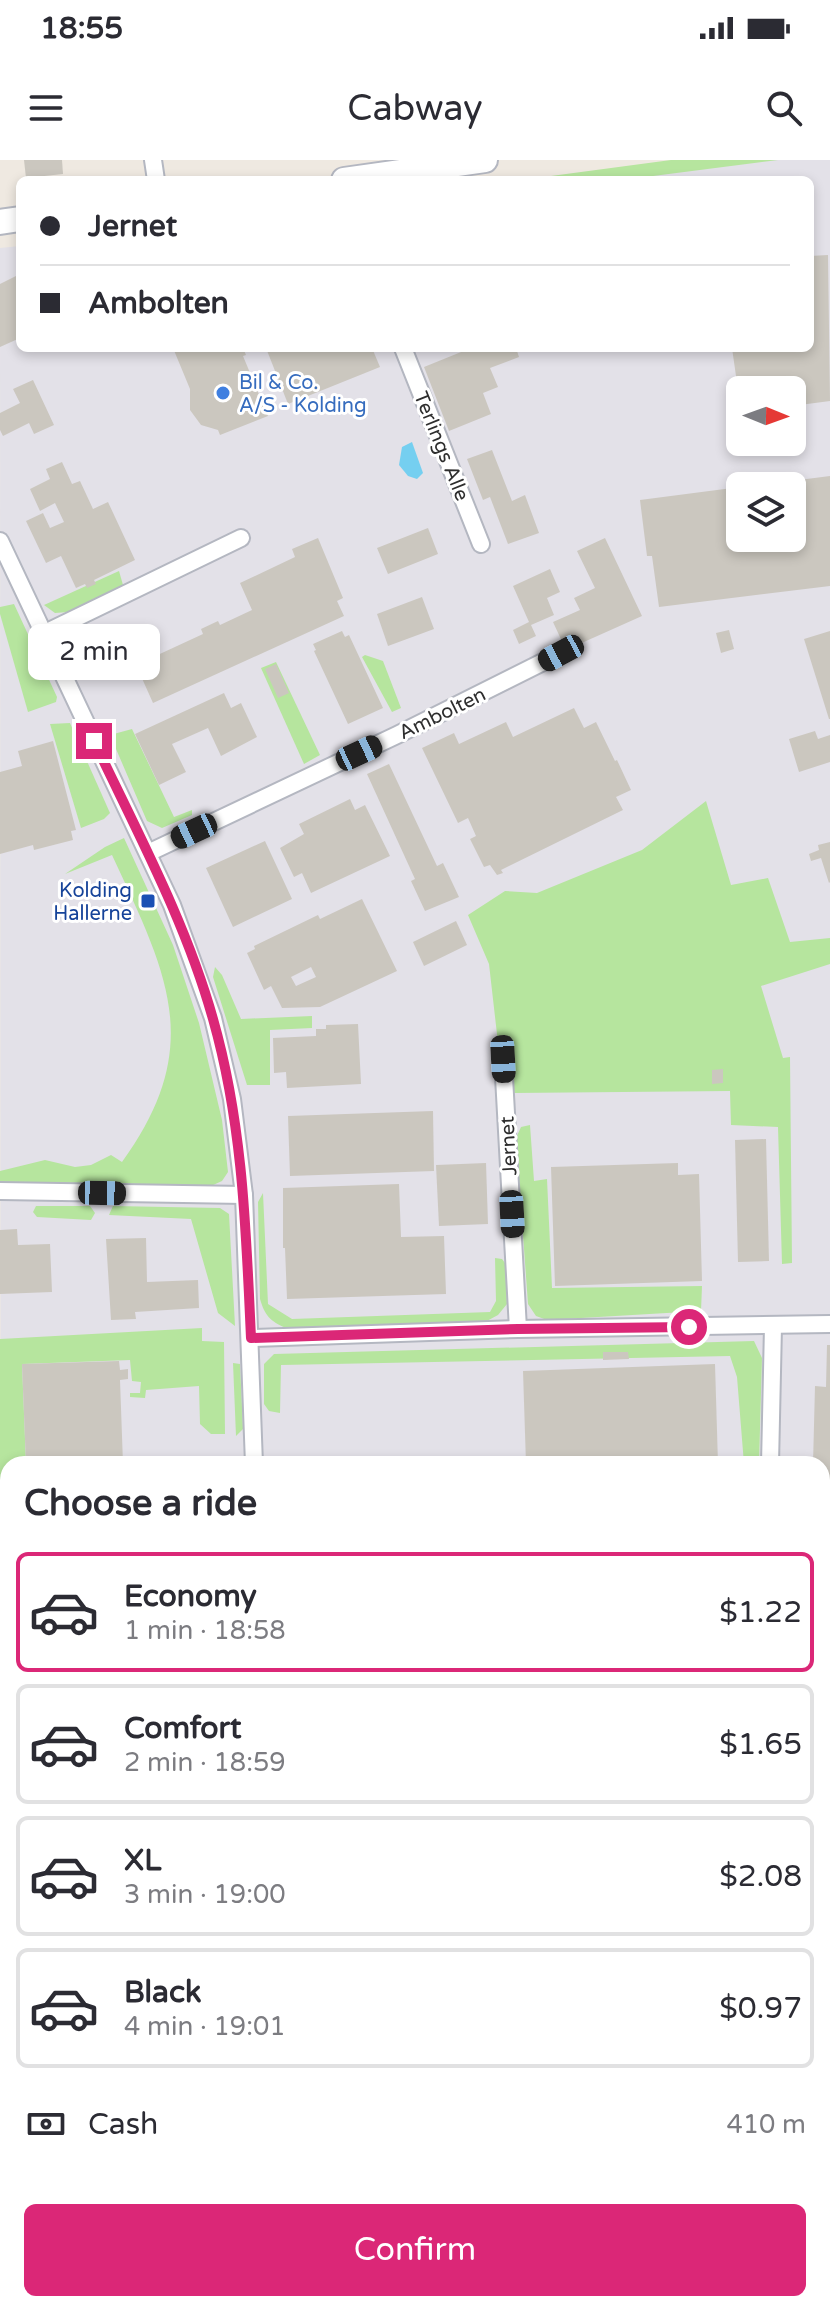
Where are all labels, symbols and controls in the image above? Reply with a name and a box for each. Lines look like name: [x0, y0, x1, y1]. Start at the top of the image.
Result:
text: 18:55: [40, 10, 123, 47]
icon: menu: [24, 86, 68, 130]
icon: search: [762, 86, 806, 130]
text: Cabway: [347, 87, 483, 130]
text: Jernet: [88, 208, 177, 245]
text: Ambolten: [88, 285, 229, 322]
place label: Bil & Co. A/S - Kolding: [239, 371, 367, 418]
north arrow: [726, 376, 806, 456]
map controls: [726, 376, 806, 552]
marker: Bil & Co. A/S - Kolding: [214, 384, 232, 402]
street label: Terlings Alle: [408, 388, 474, 504]
button: layers: [726, 472, 806, 552]
callout: 2 min: [28, 625, 160, 681]
car: [534, 631, 588, 675]
text: 2 min: [59, 636, 129, 667]
street label: Ambolten: [395, 683, 490, 745]
route end: [76, 723, 112, 759]
car: [332, 732, 386, 774]
car: [167, 810, 221, 852]
place label: Kolding Hallerne: [53, 879, 132, 926]
marker: Kolding Hallerne: [139, 892, 157, 910]
car: [490, 1034, 516, 1084]
street label: Jernet: [495, 1115, 523, 1176]
car: [78, 1181, 126, 1205]
car: [499, 1189, 525, 1239]
route start: [671, 1309, 707, 1345]
text: Choose a ride: [24, 1482, 257, 1525]
icon: car: [28, 1576, 100, 1648]
text: Economy: [124, 1578, 257, 1615]
text: $1.22: [719, 1594, 802, 1631]
text: 1 min · 18:58: [124, 1615, 286, 1646]
icon: car: [28, 1708, 100, 1780]
text: Comfort: [124, 1710, 242, 1747]
text: $1.65: [719, 1726, 802, 1763]
text: 2 min · 18:59: [124, 1747, 286, 1778]
icon: car: [28, 1840, 100, 1912]
text: XL: [124, 1842, 161, 1879]
text: $2.08: [719, 1858, 802, 1895]
text: 3 min · 19:00: [124, 1879, 286, 1910]
icon: car: [28, 1972, 100, 2044]
text: Black: [124, 1974, 201, 2011]
text: $0.97: [719, 1990, 802, 2027]
text: 4 min · 19:01: [124, 2011, 286, 2042]
icon: cash: [24, 2102, 68, 2146]
text: Cash: [88, 2106, 158, 2143]
text: 410 m: [726, 2109, 806, 2140]
button: Confirm: [24, 2204, 806, 2296]

